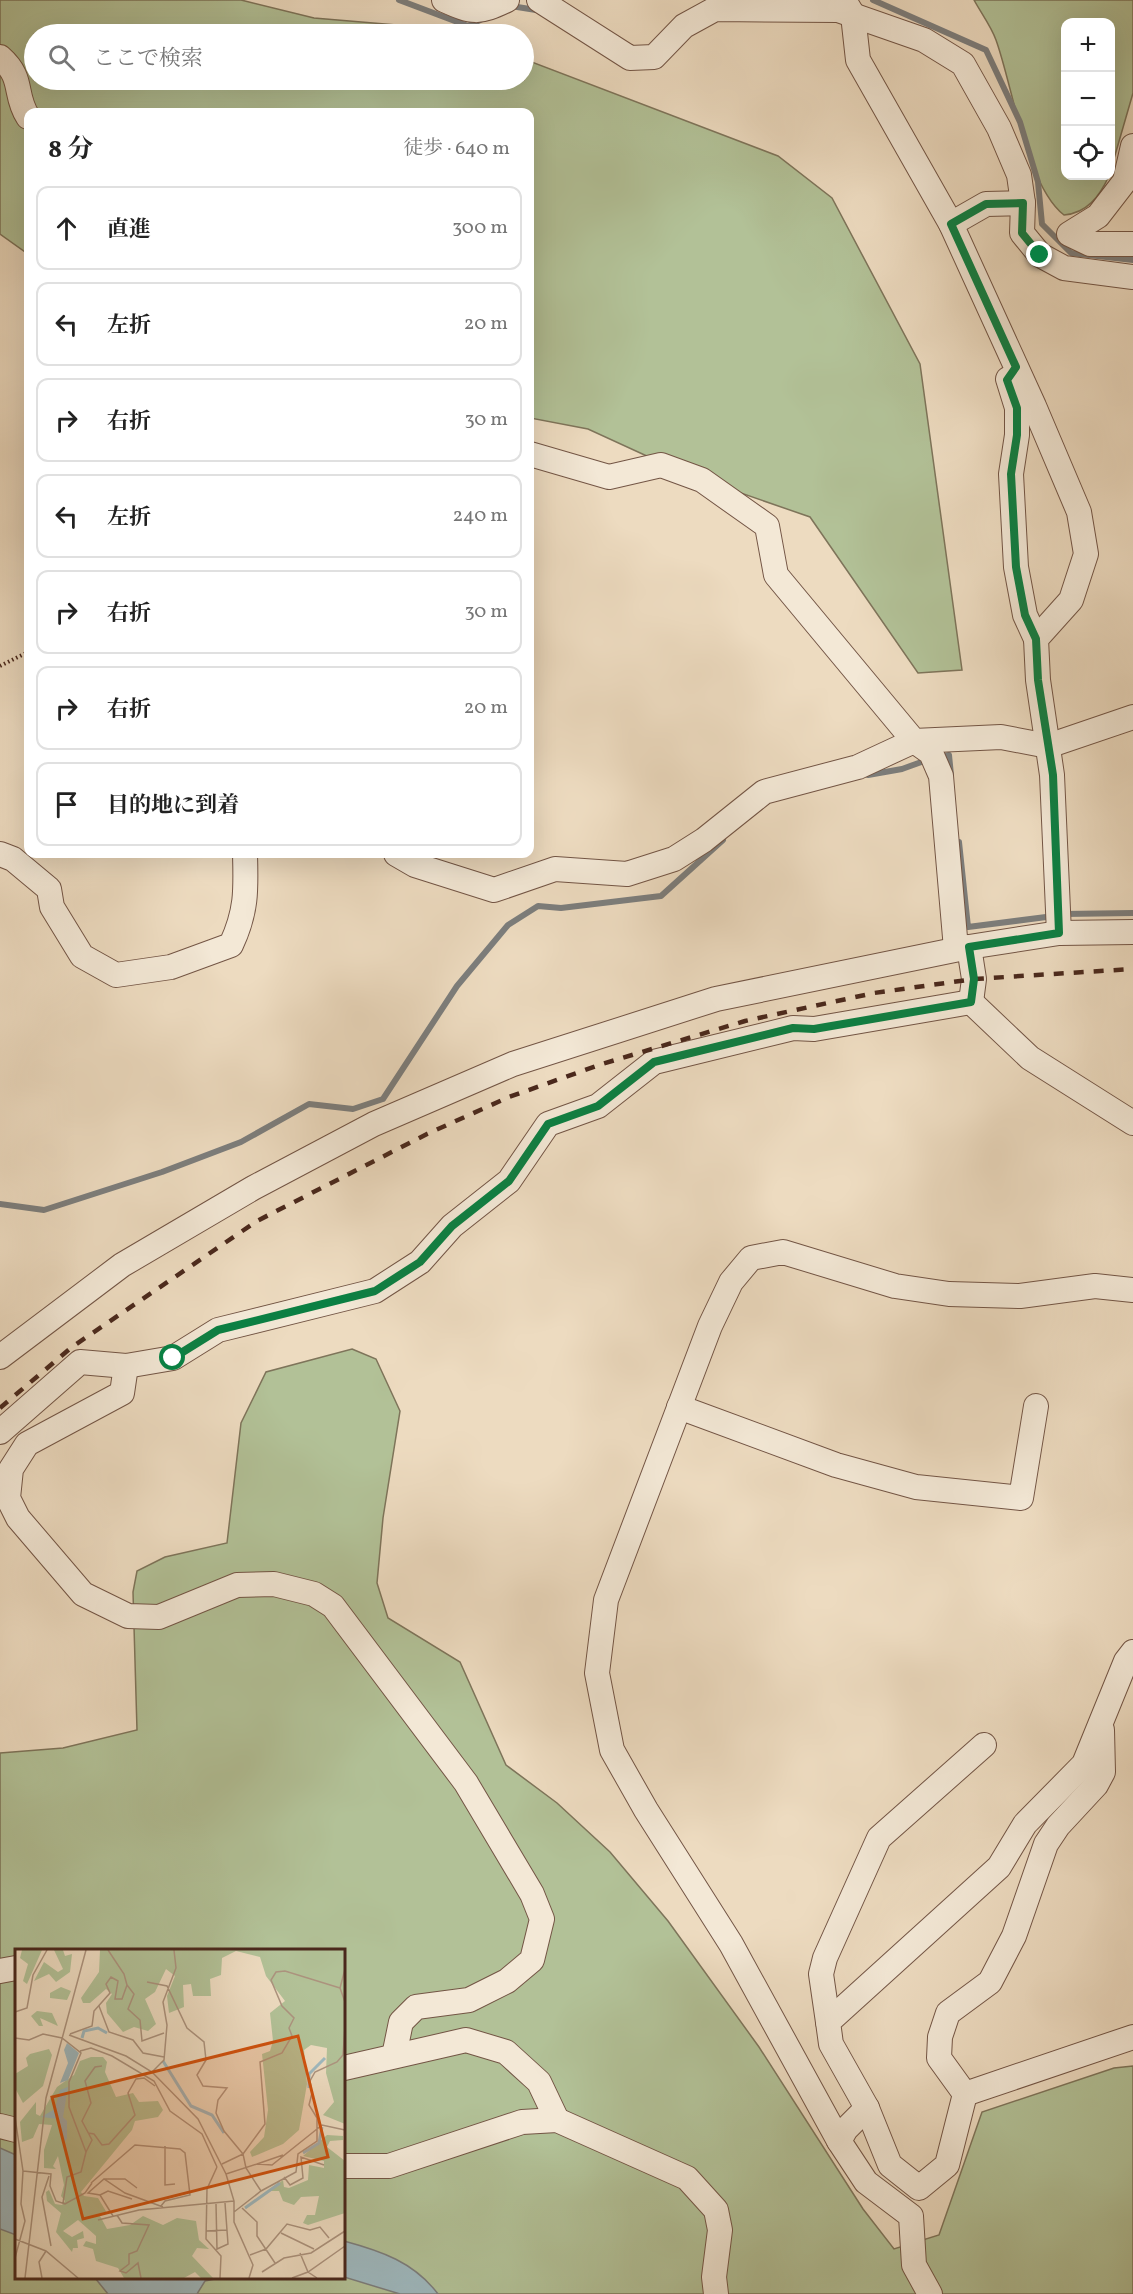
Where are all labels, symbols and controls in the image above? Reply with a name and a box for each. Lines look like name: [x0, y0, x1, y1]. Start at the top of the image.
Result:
map controls: [1061, 18, 1115, 180]
button: +: [1061, 18, 1115, 72]
search box: [24, 24, 534, 90]
icon: search: [45, 41, 78, 74]
text: ここで検索: [93, 44, 203, 75]
button: −: [1061, 72, 1115, 126]
button: locate: [1061, 126, 1115, 180]
text: 8 分: [48, 132, 93, 168]
text: 徒歩 · 640 m: [403, 135, 510, 163]
icon: ahead: [50, 212, 83, 245]
text: 300 m: [452, 214, 508, 242]
text: 直進: [107, 215, 151, 246]
route end: [1026, 241, 1052, 267]
icon: left: [50, 308, 83, 341]
text: 20 m: [464, 310, 508, 338]
text: 左折: [107, 311, 151, 342]
icon: right: [50, 404, 83, 437]
text: 30 m: [464, 406, 508, 434]
text: 右折: [107, 407, 151, 438]
icon: left: [50, 500, 83, 533]
text: 240 m: [453, 502, 508, 530]
text: 左折: [107, 503, 151, 534]
icon: right: [50, 596, 83, 629]
text: 30 m: [464, 598, 508, 626]
text: 右折: [107, 599, 151, 630]
icon: right: [50, 692, 83, 725]
text: 20 m: [464, 694, 508, 722]
text: 右折: [107, 695, 151, 726]
icon: arrive: [50, 788, 83, 821]
text: 目的地に到着: [107, 791, 239, 822]
route start: [159, 1344, 185, 1370]
inset map: [15, 1949, 345, 2279]

